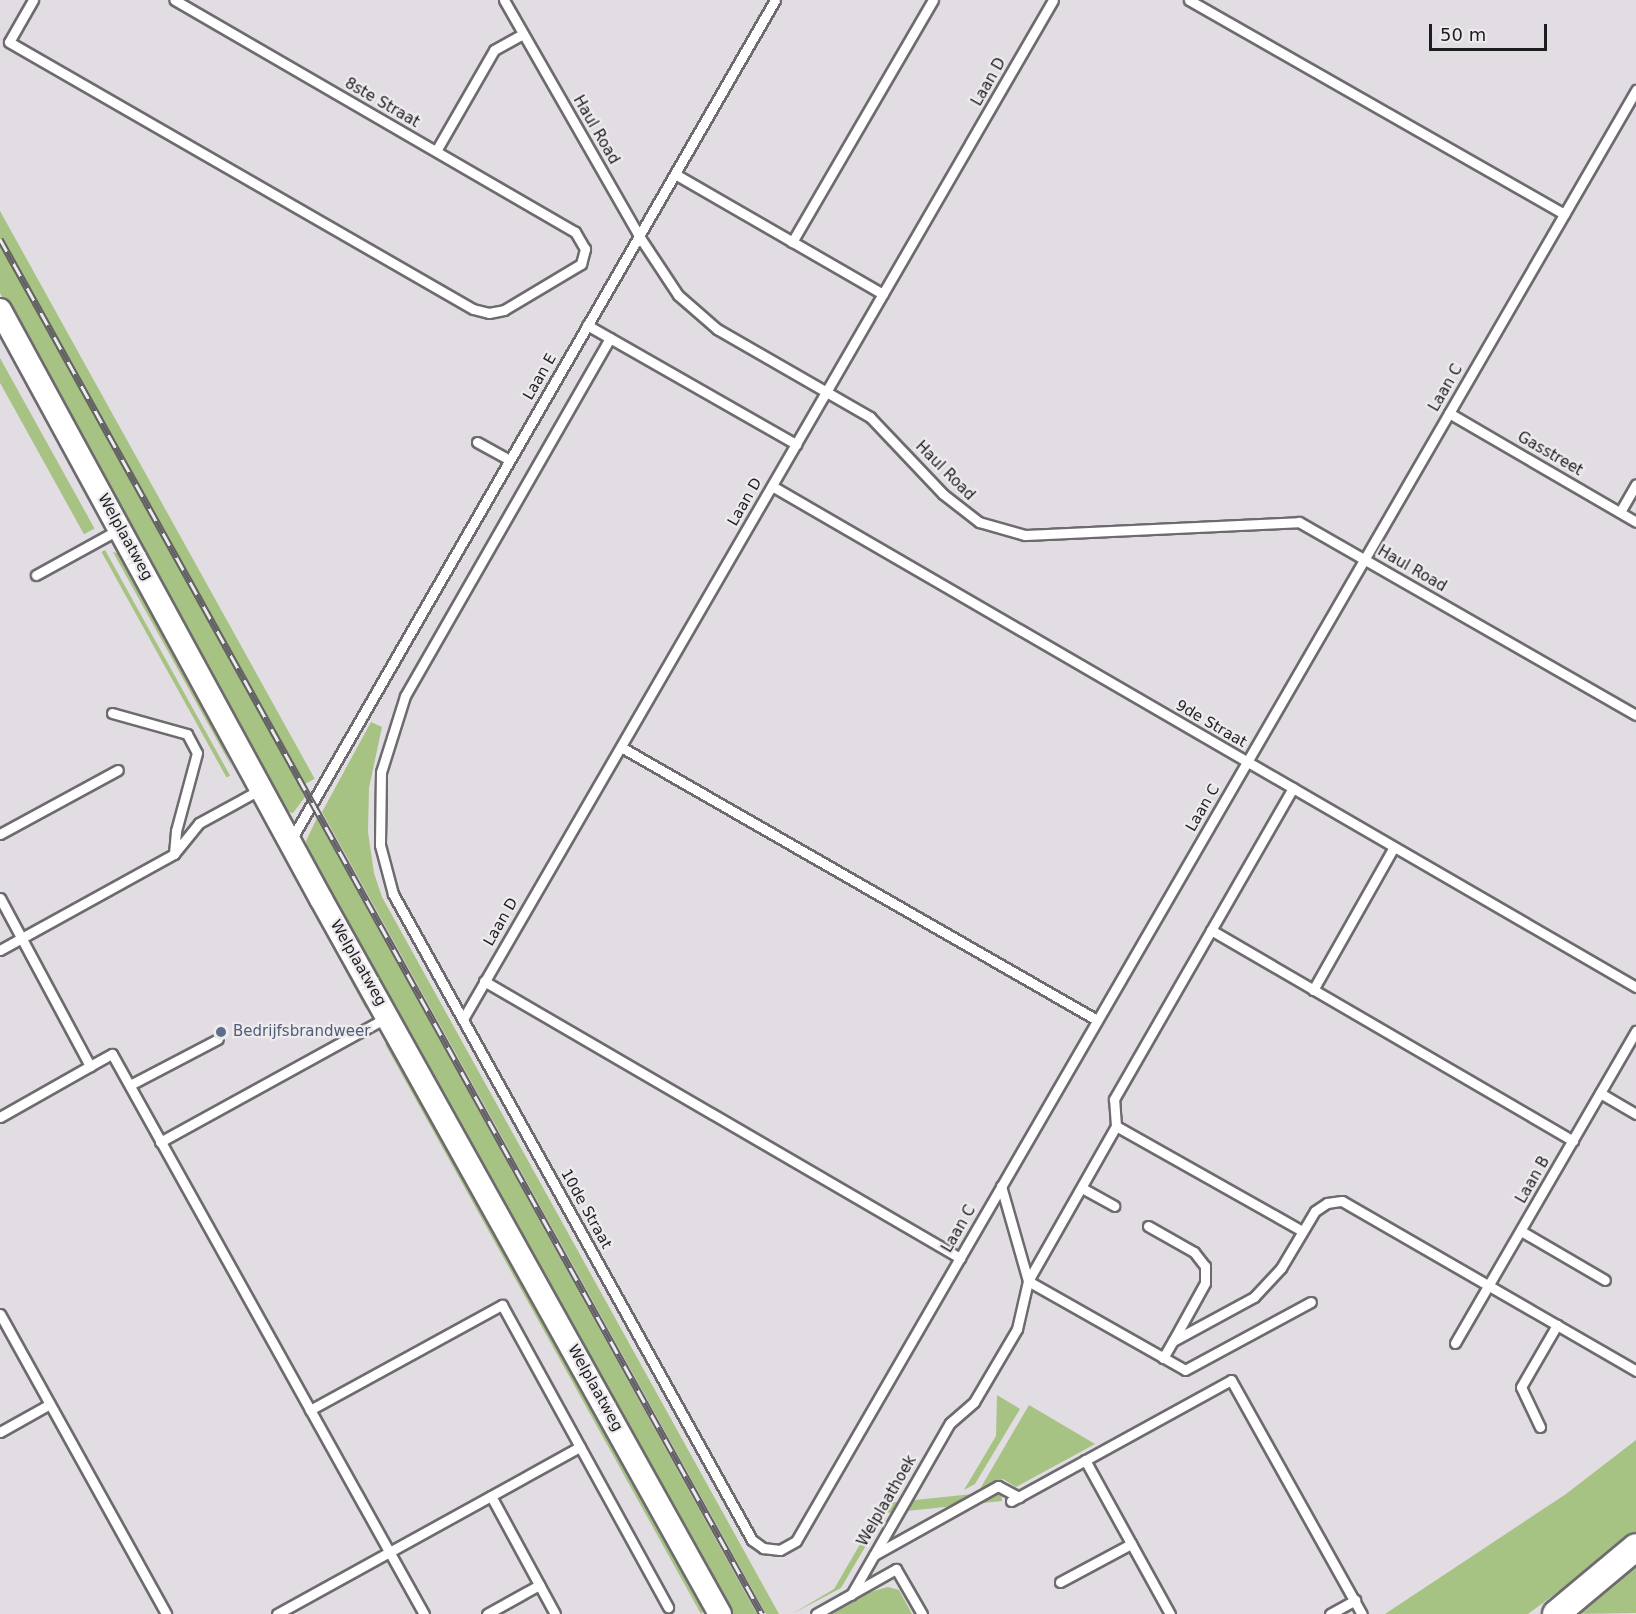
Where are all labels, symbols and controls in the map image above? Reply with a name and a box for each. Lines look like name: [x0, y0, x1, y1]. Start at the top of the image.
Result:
scale bar: [1432, 12, 1550, 50]
text: 50 m: [1440, 24, 1486, 45]
street label: Laan D: [968, 55, 1010, 109]
street label: 8ste Straat: [342, 74, 422, 132]
street label: Haul Road: [569, 92, 623, 168]
street label: Laan E: [520, 351, 560, 403]
street label: Laan C: [1425, 361, 1467, 415]
street label: Gasstreet: [1514, 428, 1586, 480]
street label: Haul Road: [912, 438, 978, 504]
street label: Laan D: [724, 475, 766, 529]
street label: Welplaatweg: [94, 491, 156, 583]
street label: Haul Road: [1374, 542, 1450, 596]
street label: 9de Straat: [1172, 696, 1250, 752]
street label: Laan C: [1182, 781, 1224, 835]
street label: Laan D: [480, 895, 522, 949]
street label: Welplaatweg: [326, 917, 390, 1009]
place label: Bedrijfsbrandweer: [233, 1023, 370, 1041]
marker: Bedrijfsbrandweer: [214, 1025, 228, 1039]
street label: Laan B: [1512, 1153, 1554, 1207]
street label: 10de Straat: [557, 1166, 615, 1252]
street label: Laan C: [938, 1202, 980, 1256]
street label: Welplaatweg: [564, 1342, 626, 1434]
street label: Welplaathoek: [854, 1452, 920, 1550]

